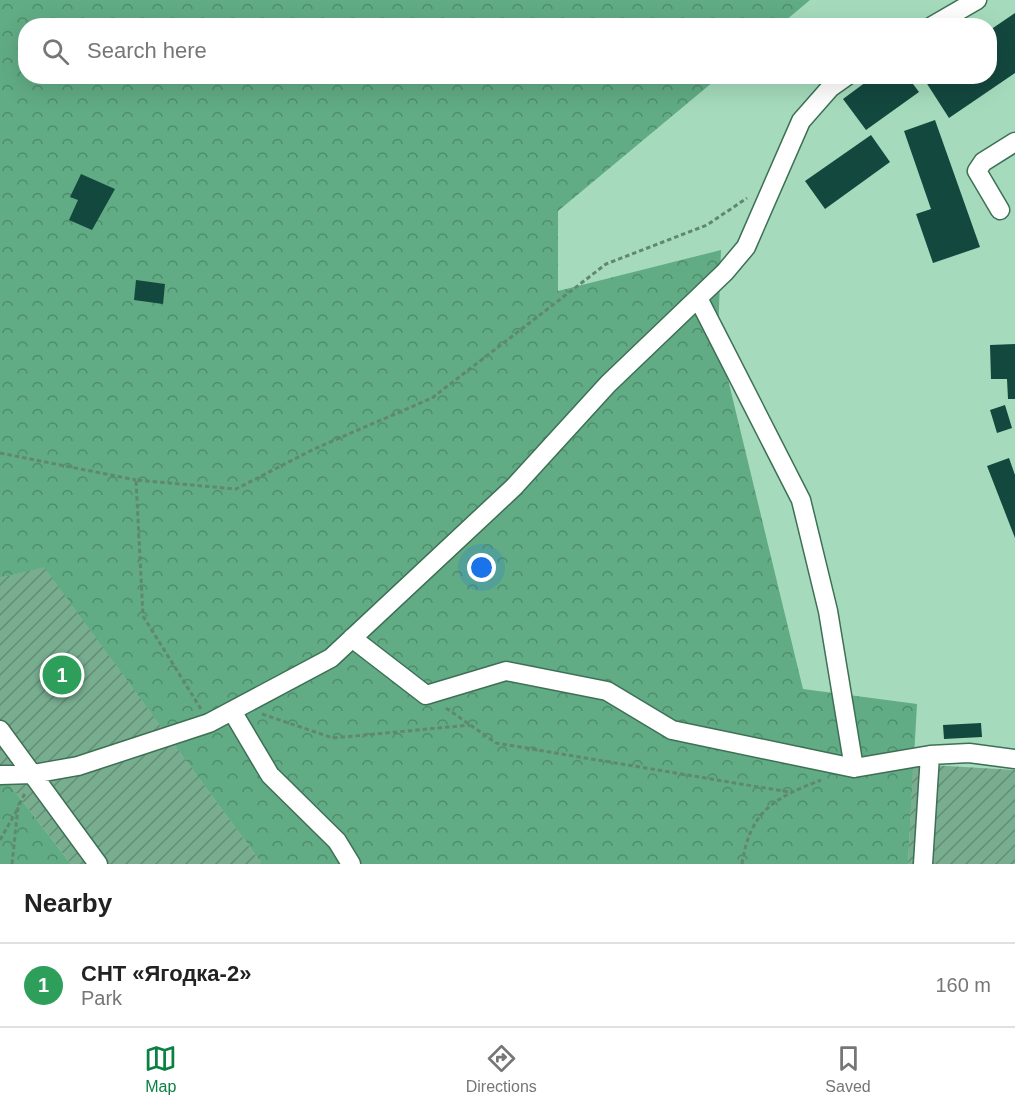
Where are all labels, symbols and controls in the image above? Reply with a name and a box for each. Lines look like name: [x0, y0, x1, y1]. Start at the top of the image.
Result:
search box: [18, 18, 997, 84]
icon: search: [39, 35, 72, 68]
text: Search here: [87, 38, 207, 63]
your location: [467, 553, 496, 582]
pin: 1: [42, 652, 82, 698]
text: Nearby: [24, 888, 112, 918]
text: СНТ «Ягодка-2»: [81, 961, 251, 986]
text: 1: [38, 974, 49, 996]
text: 160 m: [935, 974, 991, 996]
text: Park: [81, 987, 122, 1009]
tab: Map: [144, 1042, 177, 1096]
tab: Directions: [466, 1042, 537, 1096]
tab: Saved: [825, 1042, 871, 1096]

